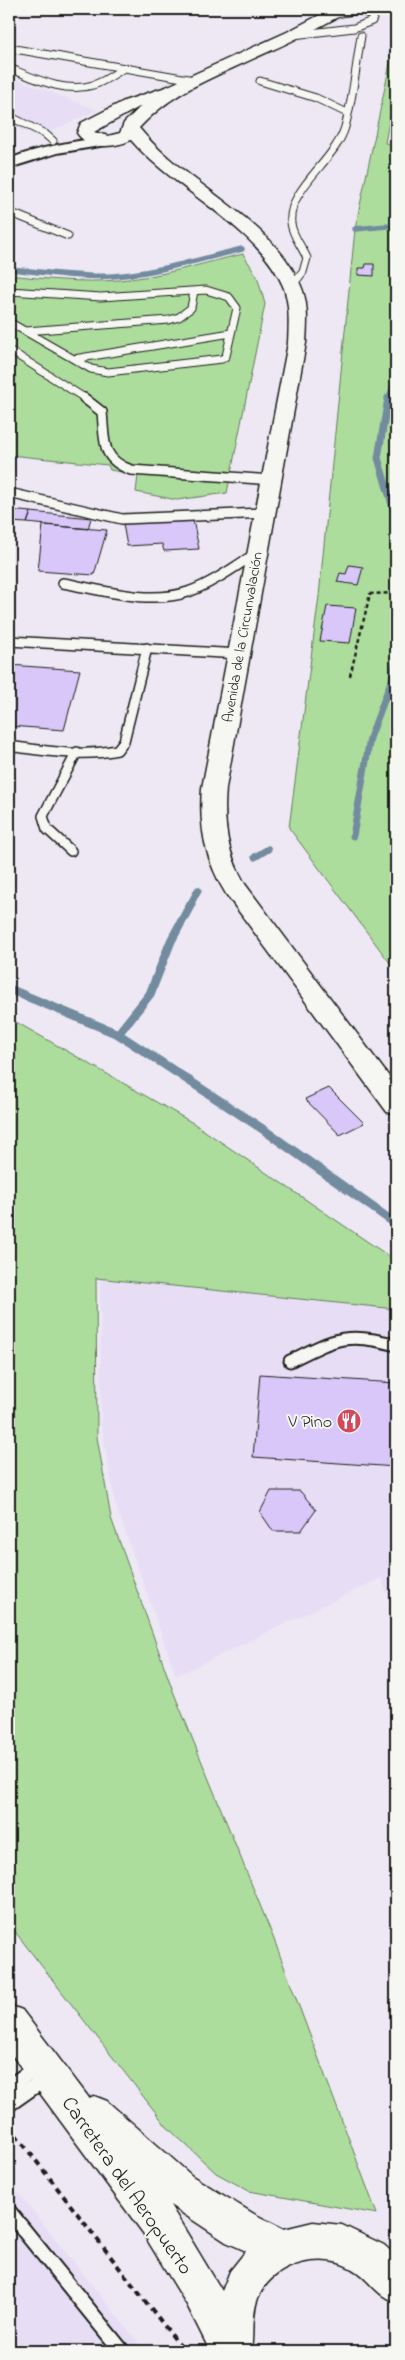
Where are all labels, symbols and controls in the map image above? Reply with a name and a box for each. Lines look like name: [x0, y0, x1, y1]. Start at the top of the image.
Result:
street label: Avenida de la Circunvalación: [217, 550, 269, 724]
restaurant icon: V Pino: [336, 1408, 362, 1434]
place label: V Pino: [287, 1410, 332, 1436]
street label: Carretera del Aeropuerto: [53, 2091, 199, 2282]

